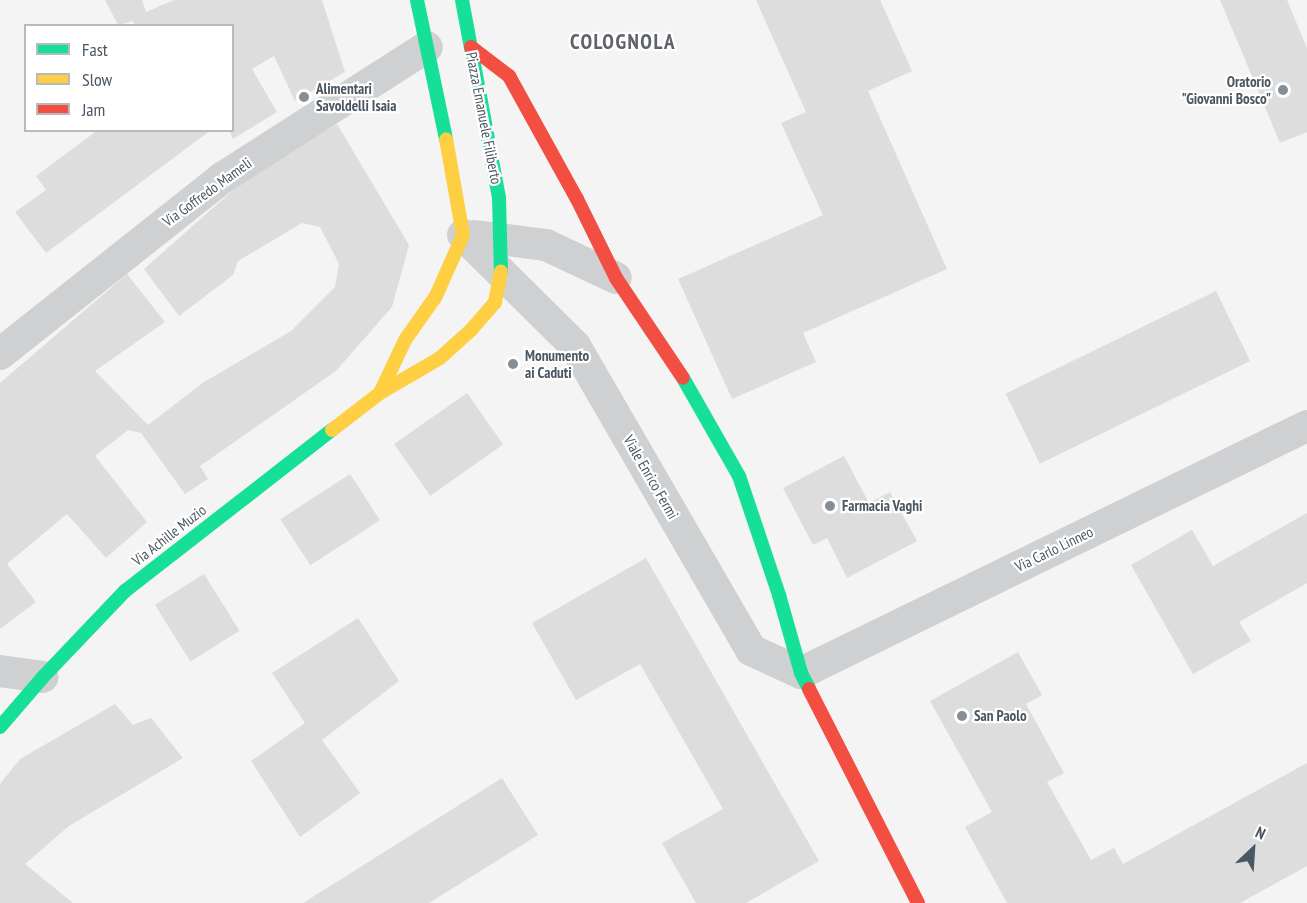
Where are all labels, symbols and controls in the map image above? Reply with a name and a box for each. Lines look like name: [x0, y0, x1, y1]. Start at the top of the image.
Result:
legend: [24, 24, 234, 132]
district label: COLOGNOLA: [570, 29, 676, 55]
text: Fast: [82, 38, 108, 61]
street label: Piazza Emanuele Filiberto: [462, 50, 506, 186]
text: Slow: [82, 68, 112, 91]
place label: Oratorio "Giovanni Bosco": [1181, 72, 1271, 107]
place label: Alimentari Savoldelli Isaia: [316, 79, 396, 114]
marker: Oratorio "Giovanni Bosco": [1276, 83, 1290, 97]
marker: Alimentari Savoldelli Isaia: [297, 90, 311, 104]
text: Jam: [82, 98, 105, 121]
street label: Via Goffredo Mameli: [159, 154, 255, 230]
place label: Monumento ai Caduti: [525, 346, 589, 381]
marker: Monumento ai Caduti: [506, 357, 520, 371]
street label: Viale Enrico Fermi: [620, 432, 682, 522]
place label: Farmacia Vaghi: [842, 497, 923, 515]
marker: Farmacia Vaghi: [823, 499, 837, 513]
street label: Via Achille Muzio: [128, 500, 210, 570]
street label: Via Carlo Linneo: [1012, 522, 1096, 576]
place label: San Paolo: [974, 707, 1027, 725]
marker: San Paolo: [955, 709, 969, 723]
north arrow: [1223, 819, 1283, 879]
text: N: [1252, 822, 1269, 844]

